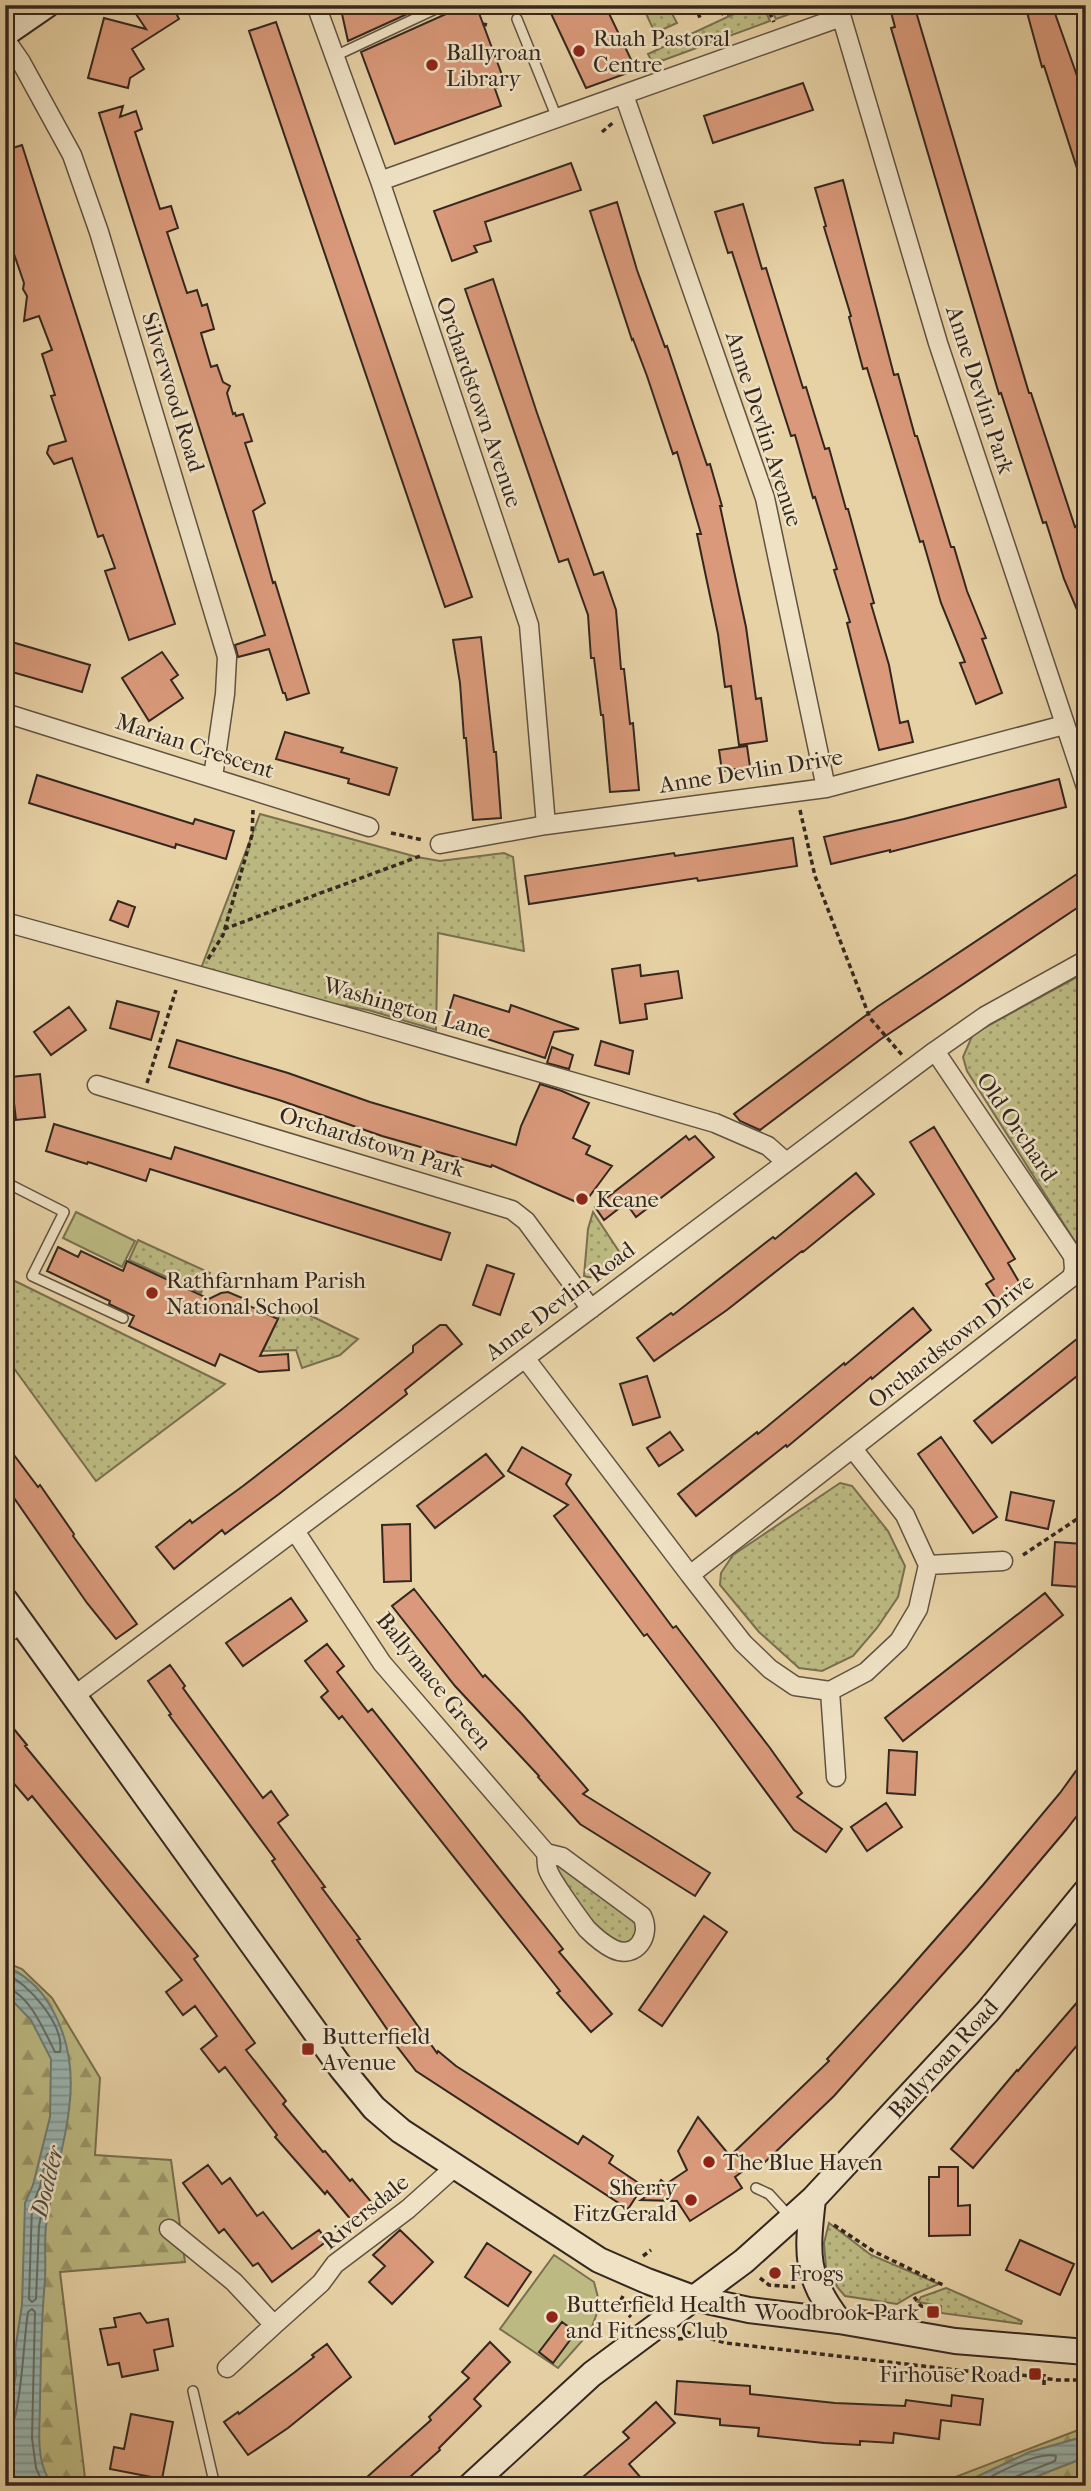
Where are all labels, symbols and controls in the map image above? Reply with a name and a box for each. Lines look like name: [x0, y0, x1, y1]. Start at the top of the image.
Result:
place label: Ruah Pastoral Centre: [593, 25, 731, 78]
place label: Ballyroan Library: [446, 39, 542, 92]
marker: Ruah Pastoral Centre: [571, 43, 587, 59]
marker: Ballyroan Library: [424, 57, 440, 73]
street label: Orchardstown Avenue: [430, 293, 528, 511]
street label: Anne Devlin Park: [940, 302, 1020, 479]
street label: Silverwood Road: [136, 309, 210, 476]
street label: Anne Devlin Avenue: [719, 327, 808, 530]
street label: Marian Crescent: [112, 708, 278, 784]
street label: Anne Devlin Drive: [656, 743, 845, 799]
street label: Washington Lane: [319, 971, 494, 1045]
street label: Old Orchard: [971, 1067, 1064, 1187]
street label: Orchardstown Park: [276, 1101, 469, 1183]
place label: Keane: [596, 1186, 659, 1213]
marker: Keane: [574, 1191, 590, 1207]
street label: Anne Devlin Road: [479, 1236, 641, 1367]
place label: Rathfarnham Parish National School: [166, 1267, 366, 1320]
street label: Orchardstown Drive: [863, 1268, 1039, 1414]
marker: Rathfarnham Parish National School: [144, 1285, 160, 1301]
street label: Ballymace Green: [371, 1607, 498, 1755]
street label: Ballyroan Road: [882, 1993, 1004, 2124]
place label: Butterfield Avenue: [321, 2023, 431, 2076]
marker: Butterfield Avenue: [300, 2041, 316, 2057]
water label: Dodder: [24, 2141, 70, 2222]
place label: The Blue Haven: [723, 2149, 883, 2176]
marker: The Blue Haven: [701, 2154, 717, 2170]
street label: Riversdale: [316, 2169, 414, 2255]
place label: Sherry FitzGerald: [573, 2174, 678, 2227]
marker: Sherry FitzGerald: [683, 2192, 699, 2208]
place label: Frogs: [789, 2260, 843, 2287]
marker: Frogs: [767, 2265, 783, 2281]
place label: Butterfield Health and Fitness Club: [566, 2291, 747, 2344]
place label: Woodbrook Park: [754, 2299, 920, 2326]
marker: Woodbrook Park: [925, 2304, 941, 2320]
marker: Butterfield Health and Fitness Club: [544, 2309, 560, 2325]
place label: Firhouse Road: [879, 2361, 1021, 2388]
marker: Firhouse Road: [1027, 2366, 1043, 2382]

